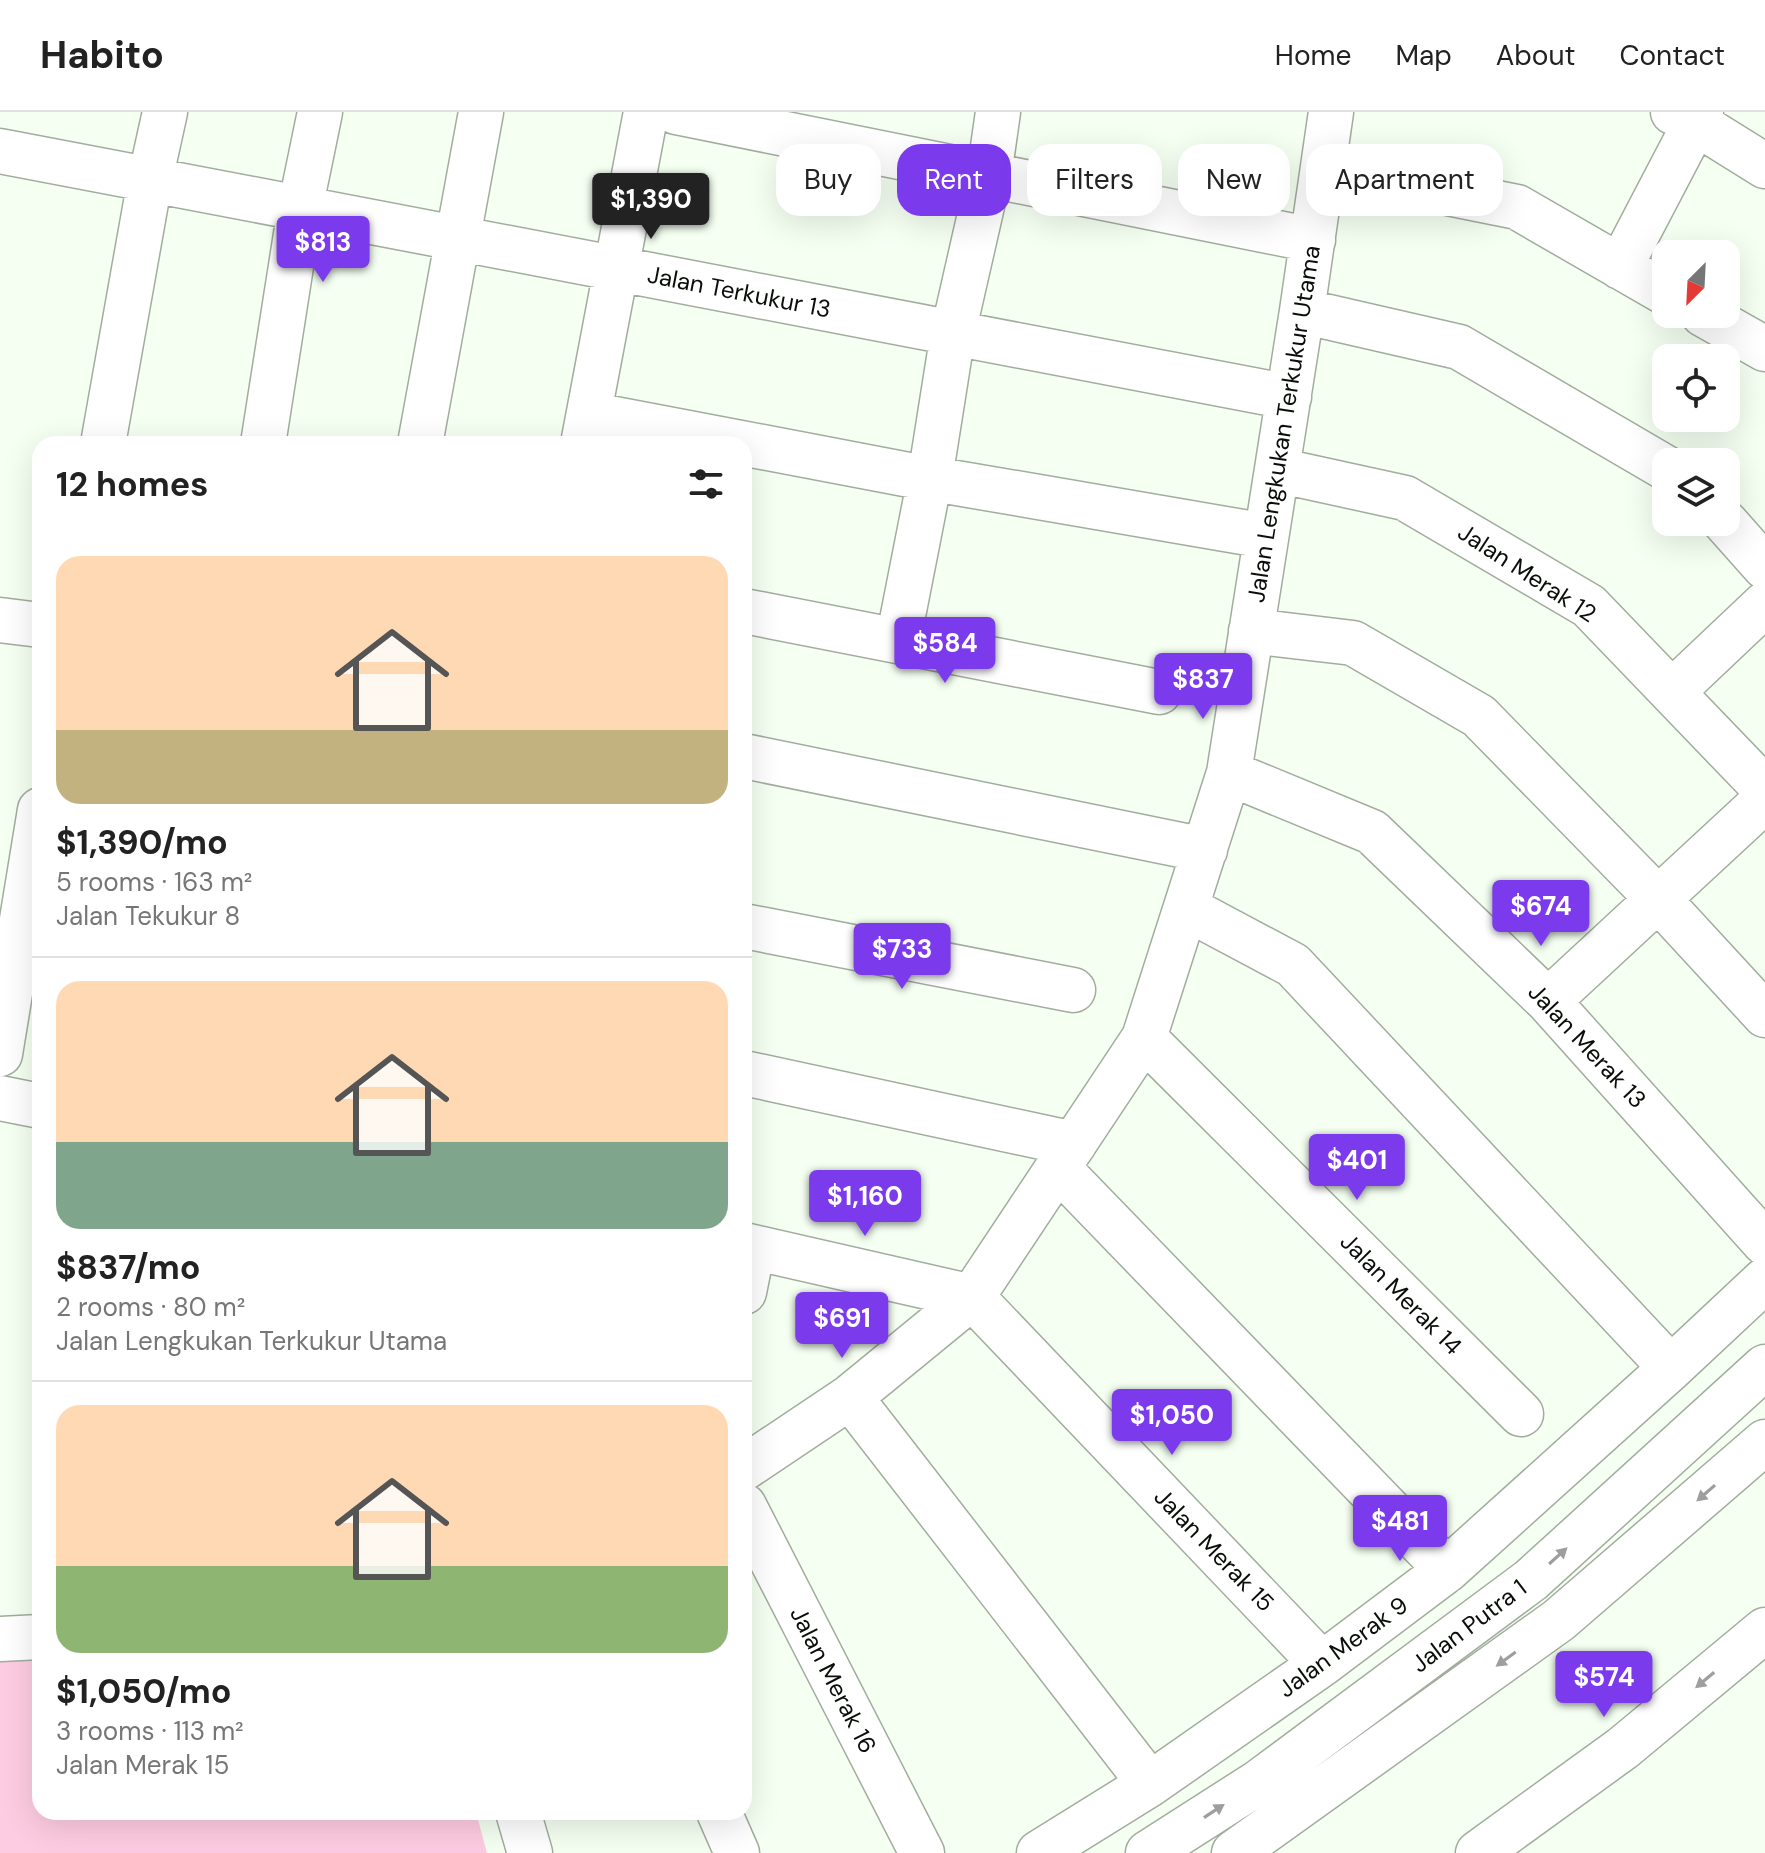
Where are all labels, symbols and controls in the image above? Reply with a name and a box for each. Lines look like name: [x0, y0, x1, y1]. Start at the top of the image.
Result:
text: Habito: [40, 30, 164, 80]
text: Home: [1275, 37, 1351, 74]
text: Map: [1395, 37, 1452, 74]
text: About: [1496, 37, 1575, 74]
text: Contact: [1619, 37, 1725, 74]
chip: Buy: [776, 144, 881, 216]
chip: Rent: [897, 144, 1011, 216]
chip: Filters: [1027, 144, 1162, 216]
chip: New: [1178, 144, 1290, 216]
chip: Apartment: [1306, 144, 1503, 216]
pin: $1,390: [586, 173, 716, 241]
text: $1,390: [610, 182, 692, 216]
pin: $813: [276, 216, 370, 284]
text: $813: [295, 225, 351, 259]
north arrow: [1652, 240, 1740, 328]
map controls: [1652, 240, 1740, 536]
street label: Jalan Lengkukan Terkukur Utama: [1240, 243, 1327, 605]
street label: Jalan Terkukur 13: [645, 259, 833, 324]
button: locate: [1652, 344, 1740, 432]
button: layers: [1652, 448, 1740, 536]
text: 12 homes: [56, 462, 208, 507]
icon: filters: [684, 462, 728, 506]
street label: Jalan Merak 12: [1452, 516, 1602, 629]
icon: home: [320, 608, 464, 752]
pin: $584: [898, 617, 992, 685]
text: $584: [912, 626, 978, 660]
pin: $837: [1156, 653, 1250, 721]
text: $837: [1172, 662, 1234, 696]
text: $1,390/mo: [56, 820, 228, 865]
text: 5 rooms · 163 m²: [56, 865, 252, 899]
pin: $674: [1494, 880, 1588, 948]
text: $674: [1510, 889, 1572, 923]
text: Jalan Tekukur 8: [56, 899, 240, 933]
pin: $733: [855, 923, 949, 991]
text: $733: [872, 932, 932, 966]
street label: Jalan Merak 13: [1522, 977, 1653, 1115]
icon: home: [320, 1033, 464, 1177]
pin: $401: [1310, 1134, 1404, 1202]
text: $401: [1327, 1143, 1387, 1177]
pin: $1,160: [800, 1170, 930, 1238]
text: $1,160: [827, 1179, 903, 1213]
street label: Jalan Merak 14: [1334, 1226, 1469, 1361]
text: $837/mo: [56, 1245, 201, 1290]
text: 2 rooms · 80 m²: [56, 1290, 245, 1324]
pin: $691: [795, 1292, 889, 1360]
text: $691: [813, 1301, 871, 1335]
text: Jalan Lengkukan Terkukur Utama: [56, 1324, 447, 1358]
pin: $1,050: [1107, 1389, 1237, 1457]
text: $1,050: [1130, 1398, 1214, 1432]
icon: home: [320, 1457, 464, 1601]
street label: Jalan Merak 15: [1148, 1481, 1281, 1618]
one-way arrow: [1696, 1484, 1716, 1501]
pin: $481: [1353, 1495, 1447, 1563]
text: $481: [1371, 1504, 1429, 1538]
one-way arrow: [1547, 1548, 1567, 1565]
street label: Jalan Putra 1: [1405, 1572, 1533, 1679]
street label: Jalan Merak 9: [1272, 1589, 1414, 1704]
street label: Jalan Merak 16: [783, 1601, 884, 1758]
one-way arrow: [1495, 1650, 1516, 1666]
pin: $574: [1557, 1651, 1651, 1719]
text: $574: [1573, 1660, 1635, 1694]
text: $1,050/mo: [56, 1669, 232, 1714]
one-way arrow: [1695, 1671, 1715, 1688]
text: 3 rooms · 113 m²: [56, 1714, 244, 1748]
text: Jalan Merak 15: [56, 1748, 229, 1782]
one-way arrow: [1203, 1804, 1225, 1818]

